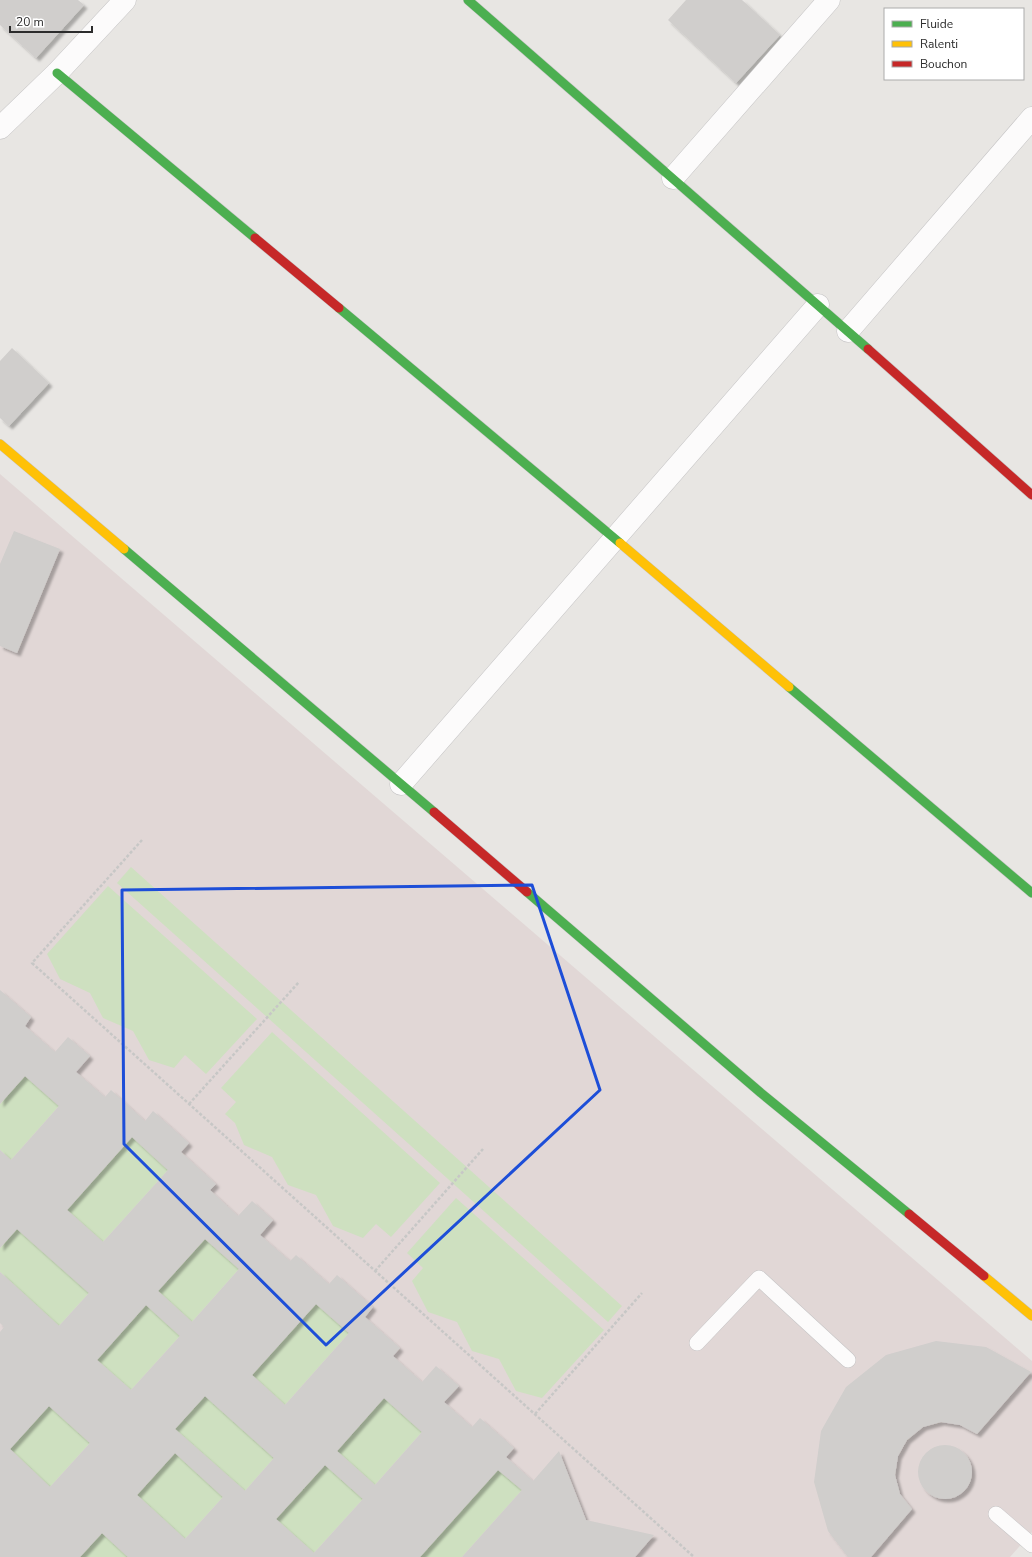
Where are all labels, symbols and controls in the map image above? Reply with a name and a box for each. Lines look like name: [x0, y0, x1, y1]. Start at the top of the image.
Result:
scale bar: [10, 8, 92, 34]
legend: [884, 8, 1024, 80]
text: 20 m: [16, 14, 44, 30]
text: Fluide: [920, 16, 953, 32]
text: Ralenti: [920, 36, 958, 52]
text: Bouchon: [920, 56, 967, 72]

